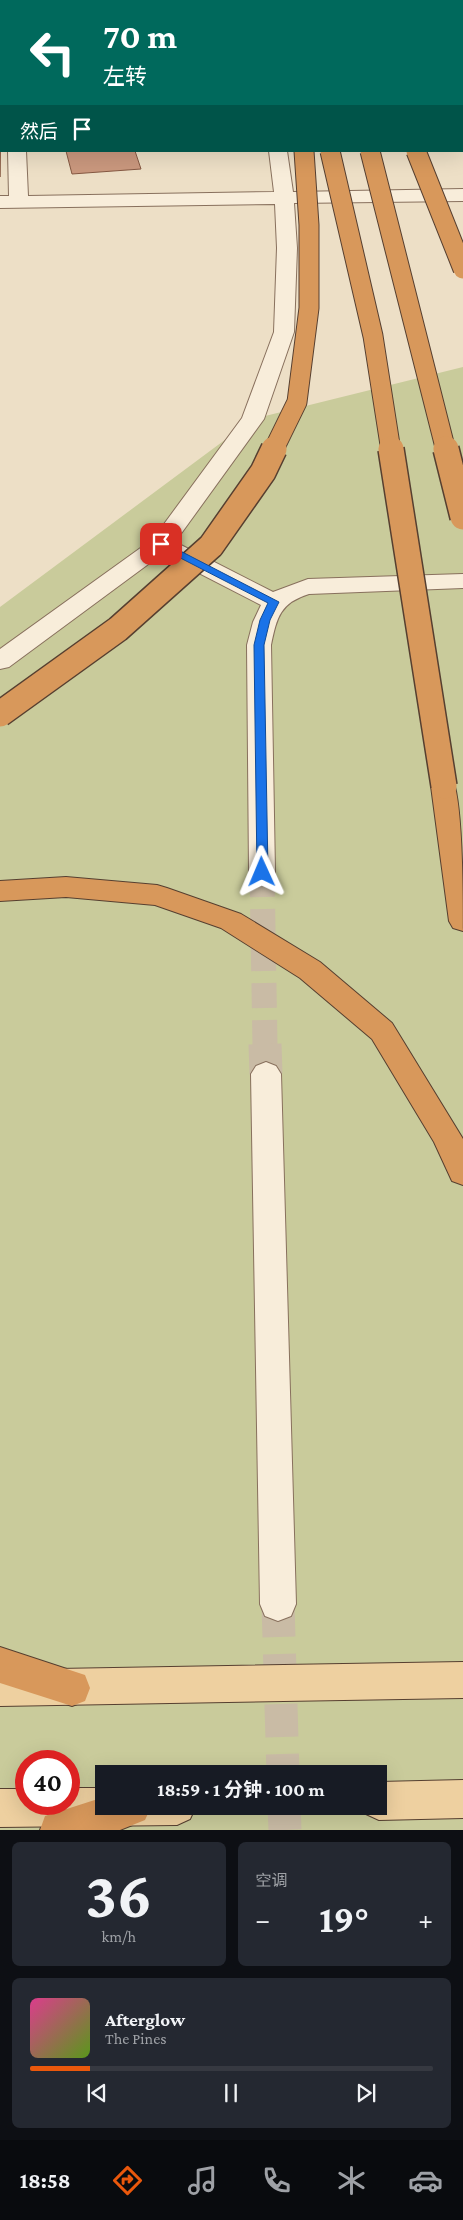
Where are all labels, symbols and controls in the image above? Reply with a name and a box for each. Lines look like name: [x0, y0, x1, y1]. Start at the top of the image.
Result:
text: 70 m: [103, 17, 177, 56]
icon: left: [20, 20, 85, 85]
text: 左转: [103, 64, 147, 89]
icon: arrive: [68, 115, 96, 143]
text: 然后: [20, 121, 58, 142]
pin: [140, 523, 182, 565]
icon: arrive: [147, 530, 175, 558]
position arrow: [235, 845, 287, 897]
speed limit sign: 40: [15, 1750, 80, 1815]
text: 18:59 · 1 分钟 · 100 m: [157, 1779, 325, 1800]
text: 36: [85, 1859, 152, 1931]
text: 空调: [256, 1872, 288, 1889]
text: 19°: [319, 1898, 369, 1940]
text: −: [256, 1904, 270, 1935]
text: +: [418, 1904, 433, 1935]
text: km/h: [102, 1928, 136, 1945]
text: Afterglow: [105, 2009, 185, 2030]
text: The Pines: [105, 2030, 166, 2047]
icon: previous: [83, 2079, 111, 2107]
icon: pause: [217, 2079, 245, 2107]
icon: next: [352, 2079, 380, 2107]
icon: directions: [110, 2163, 145, 2198]
icon: music: [185, 2163, 220, 2198]
icon: phone: [259, 2163, 294, 2198]
icon: climate: [334, 2163, 369, 2198]
icon: car: [408, 2163, 443, 2198]
text: 18:58: [20, 2168, 71, 2193]

